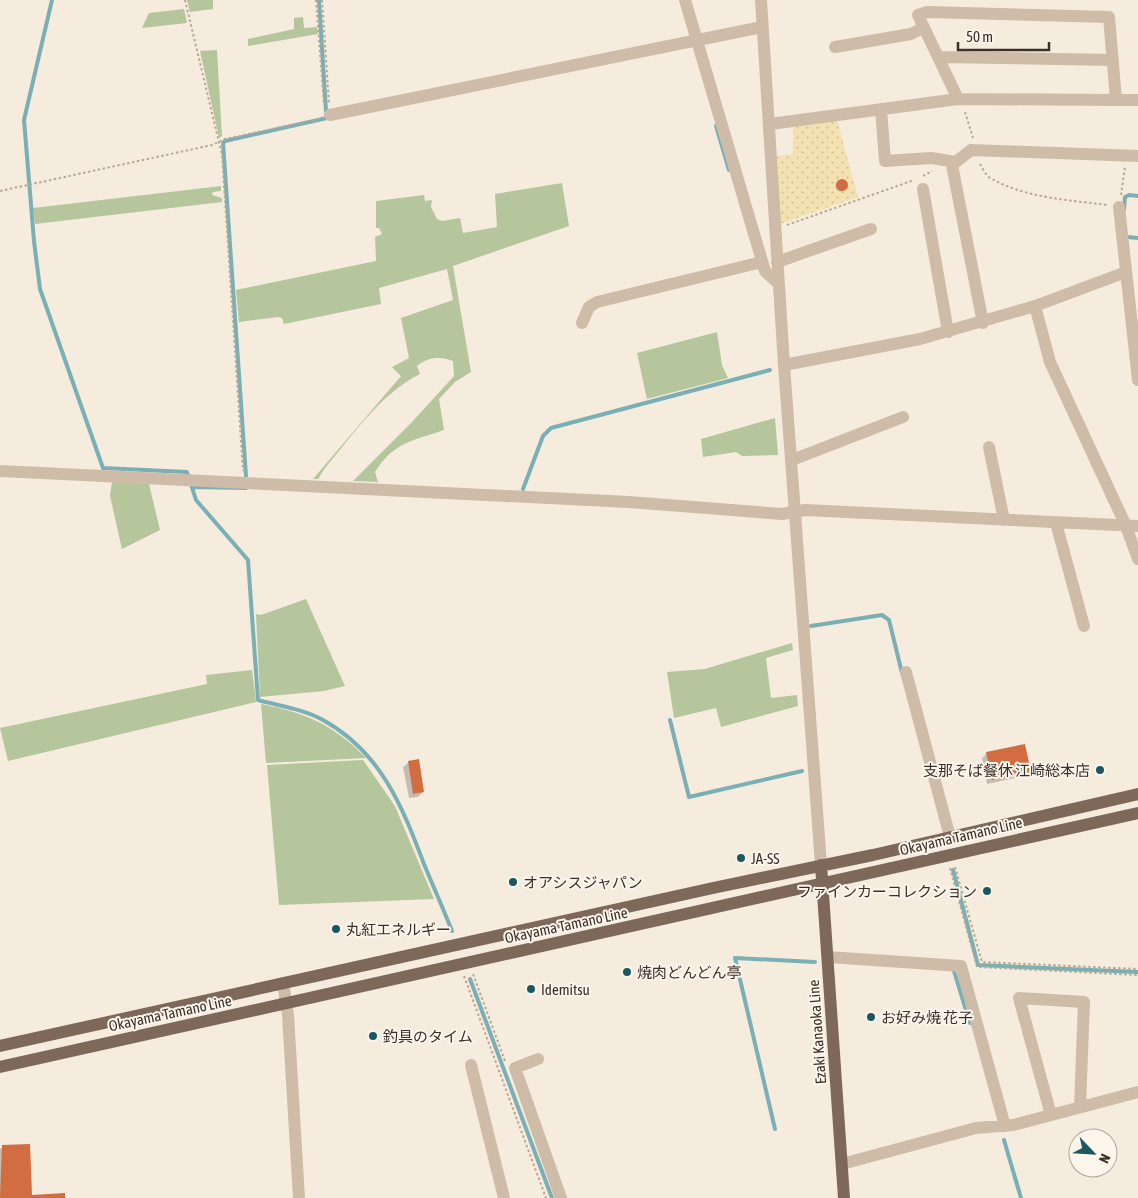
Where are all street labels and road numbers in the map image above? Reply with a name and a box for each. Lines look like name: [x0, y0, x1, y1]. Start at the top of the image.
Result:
street label: Okayama Tamano Line: [898, 814, 1024, 858]
street label: Okayama Tamano Line: [503, 904, 629, 946]
street label: Ezaki Kanaoka Line: [805, 979, 829, 1085]
street label: Okayama Tamano Line: [107, 992, 233, 1034]

